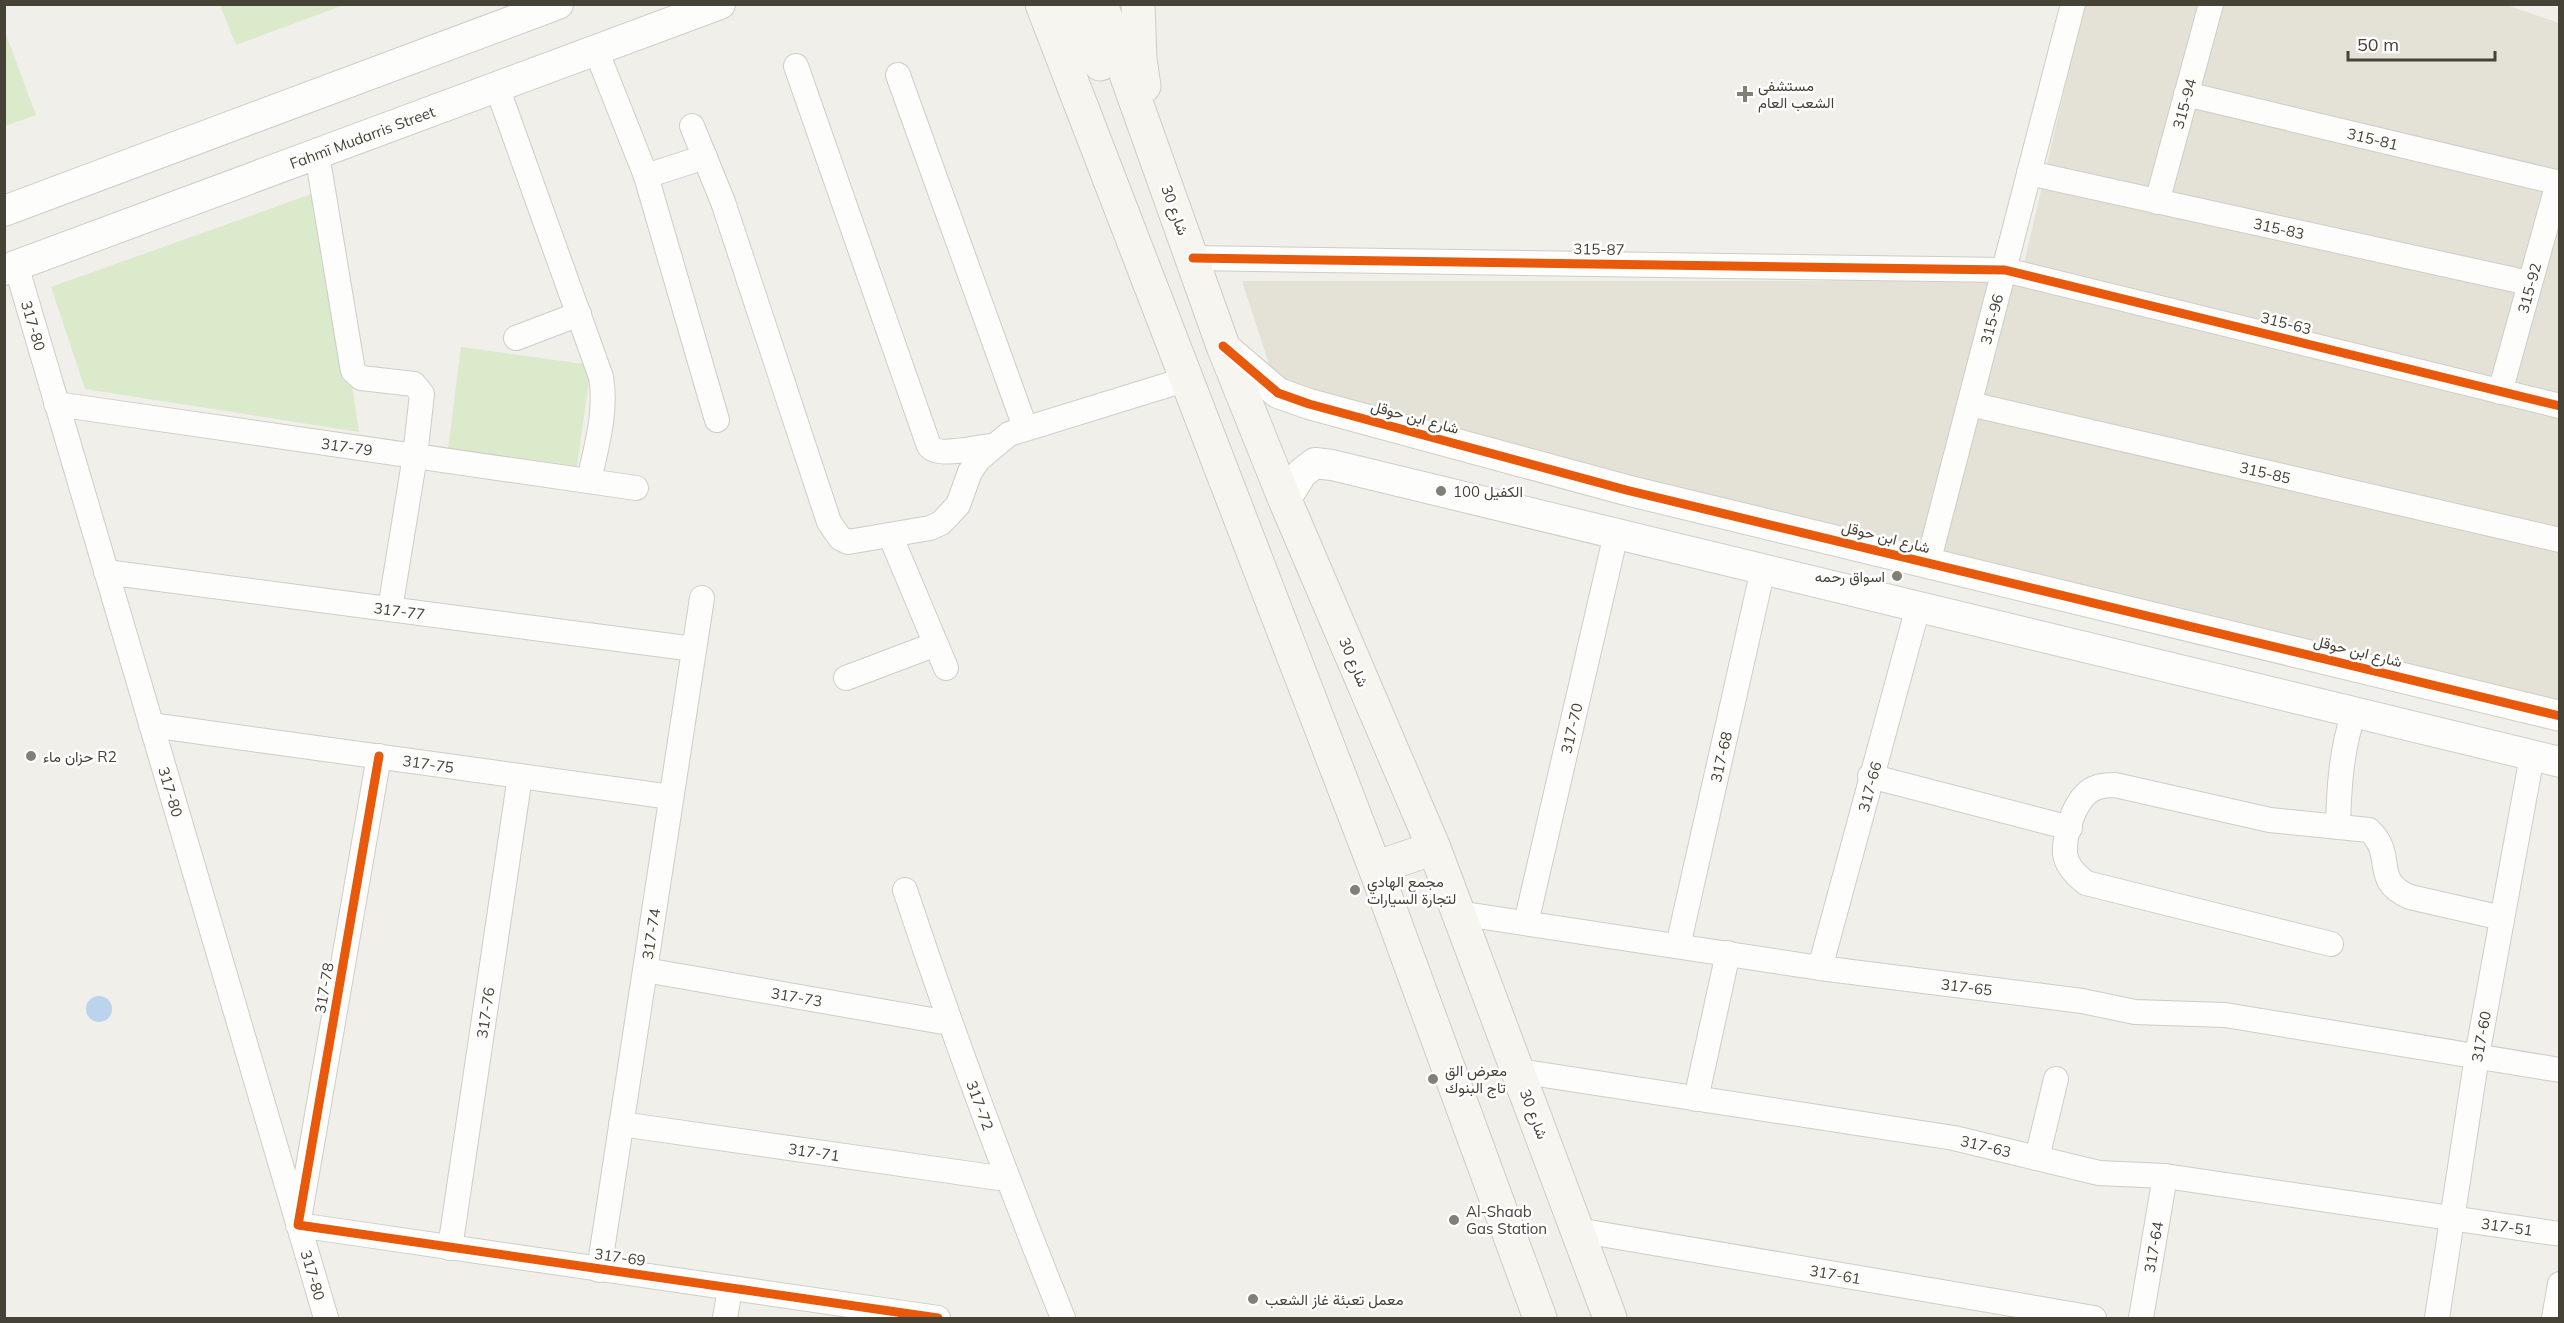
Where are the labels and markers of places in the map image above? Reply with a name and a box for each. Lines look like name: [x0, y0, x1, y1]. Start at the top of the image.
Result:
place label: مستشفى الشعب العام: [1758, 76, 1834, 113]
marker: مستشفى الشعب العام: [1736, 85, 1754, 103]
place label: الكفيل 100: [1453, 482, 1523, 501]
marker: الكفيل 100: [1434, 484, 1448, 498]
place label: اسواق رحمه: [1815, 567, 1885, 586]
marker: اسواق رحمه: [1890, 569, 1904, 583]
place label: حزان ماء R2: [43, 747, 117, 766]
marker: حزان ماء R2: [24, 749, 38, 763]
place label: مجمع الهادي لتجارة السيارات: [1367, 872, 1456, 908]
marker: مجمع الهادي لتجارة السيارات: [1348, 883, 1362, 897]
place label: معرض الق تاج البنوك: [1445, 1061, 1507, 1099]
marker: معرض الق تاج البنوك: [1426, 1072, 1440, 1086]
place label: Al-Shaab Gas Station: [1466, 1202, 1547, 1238]
marker: Al-Shaab Gas Station: [1447, 1213, 1461, 1227]
place label: معمل تعبئة غاز الشعب: [1265, 1290, 1403, 1309]
marker: معمل تعبئة غاز الشعب: [1246, 1292, 1260, 1306]

